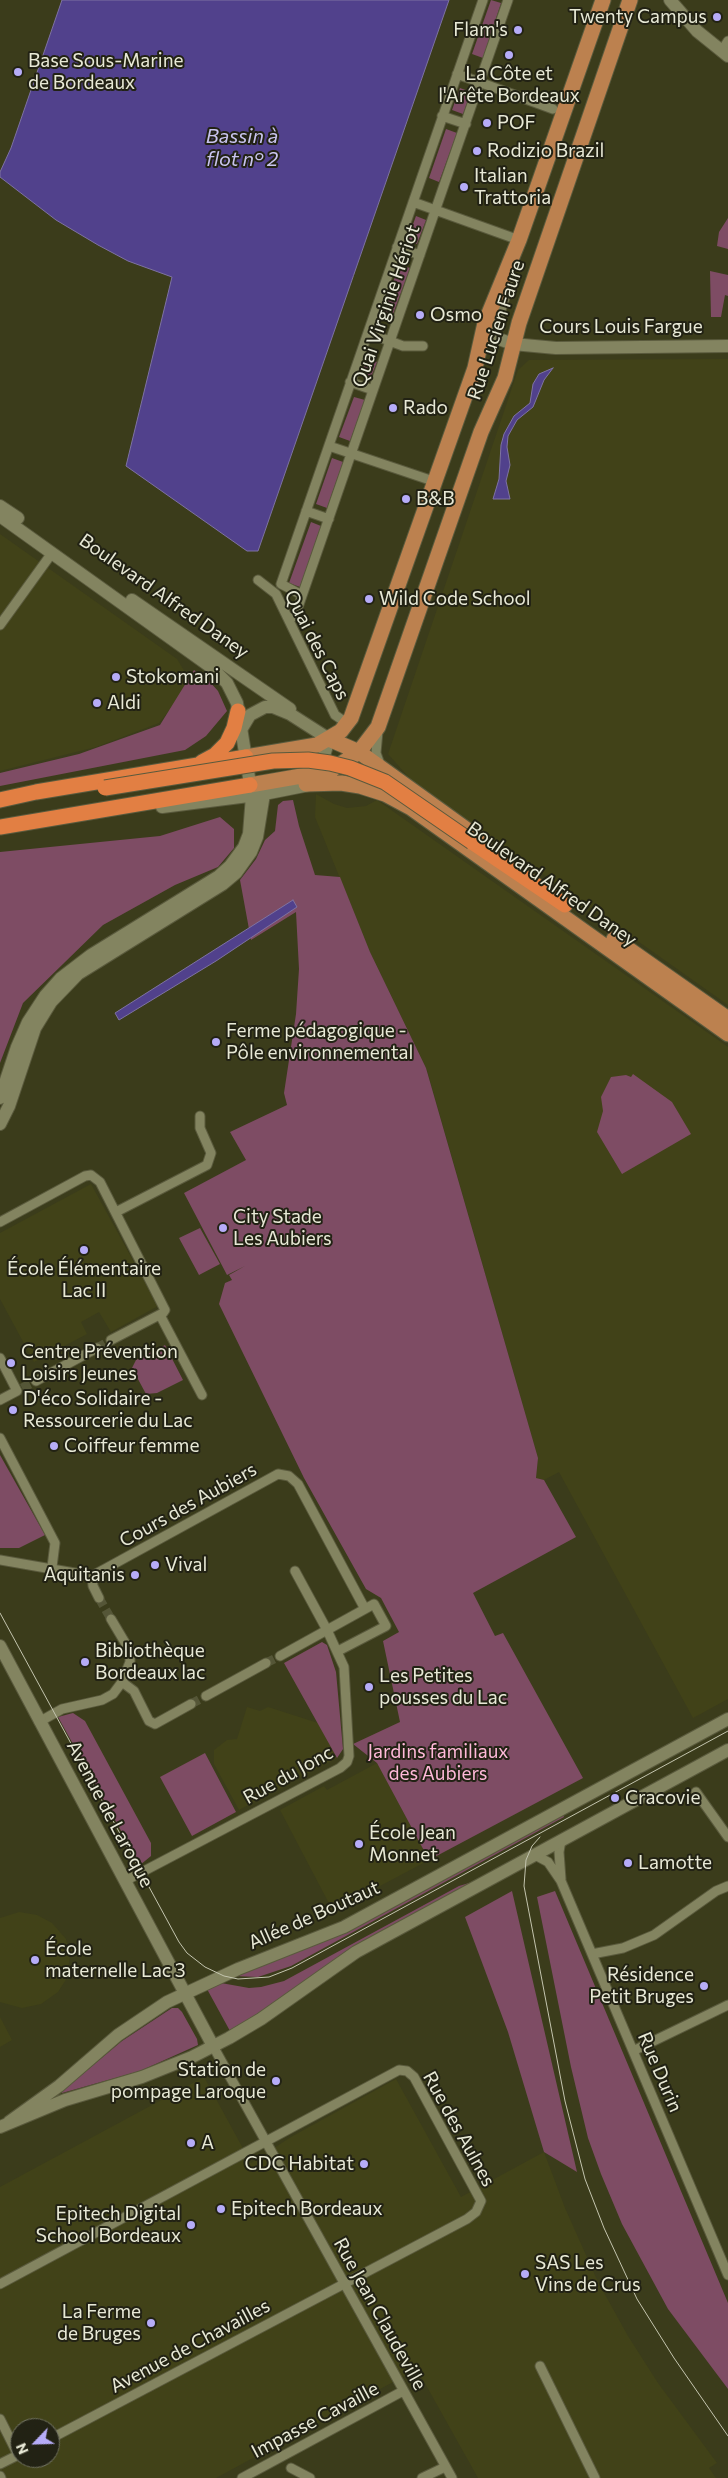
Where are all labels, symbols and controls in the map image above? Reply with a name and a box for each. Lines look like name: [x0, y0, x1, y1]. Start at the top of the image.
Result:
place label: Twenty Campus: [569, 6, 707, 28]
marker: Twenty Campus: [711, 11, 723, 23]
place label: Flam's: [453, 19, 508, 41]
marker: Flam's: [512, 24, 524, 36]
marker: La Côte et l'Arête Bordeaux: [503, 49, 515, 61]
place label: Base Sous-Marine de Bordeaux: [28, 50, 184, 94]
place label: La Côte et l'Arête Bordeaux: [438, 63, 580, 107]
marker: Base Sous-Marine de Bordeaux: [12, 66, 24, 78]
place label: POF: [497, 112, 535, 134]
marker: POF: [481, 117, 493, 129]
water label: Bassin à flot n° 2: [206, 124, 278, 171]
place label: Rodizio Brazil: [487, 140, 604, 162]
marker: Rodizio Brazil: [471, 145, 483, 157]
place label: Italian Trattoria: [474, 165, 551, 209]
marker: Italian Trattoria: [458, 181, 470, 193]
street label: Quai Virginie Hériot: [347, 222, 425, 390]
street label: Rue Lucien Faure: [463, 257, 529, 403]
place label: Osmo: [430, 304, 482, 326]
marker: Osmo: [414, 309, 426, 321]
street label: Cours Louis Fargue: [539, 316, 703, 338]
place label: Rado: [403, 397, 448, 419]
marker: Rado: [387, 402, 399, 414]
place label: B&B: [416, 488, 454, 510]
marker: B&B: [400, 493, 412, 505]
street label: Boulevard Alfred Daney: [75, 529, 253, 663]
street label: Quai des Caps: [279, 586, 355, 704]
place label: Wild Code School: [379, 588, 531, 610]
marker: Wild Code School: [363, 593, 375, 605]
place label: Stokomani: [126, 666, 219, 688]
marker: Stokomani: [110, 671, 122, 683]
place label: Aldi: [107, 692, 141, 714]
marker: Aldi: [91, 697, 103, 709]
street label: Boulevard Alfred Daney: [463, 817, 641, 951]
place label: Ferme pédagogique - Pôle environnemental: [226, 1020, 413, 1064]
marker: Ferme pédagogique - Pôle environnemental: [210, 1036, 222, 1048]
place label: City Stade Les Aubiers: [233, 1206, 332, 1250]
marker: City Stade Les Aubiers: [217, 1222, 229, 1234]
marker: École Élémentaire Lac II: [78, 1244, 90, 1256]
place label: École Élémentaire Lac II: [7, 1258, 161, 1302]
place label: Centre Prévention Loisirs Jeunes: [21, 1341, 178, 1385]
marker: Centre Prévention Loisirs Jeunes: [5, 1357, 17, 1369]
place label: D'éco Solidaire - Ressourcerie du Lac: [23, 1388, 193, 1432]
marker: D'éco Solidaire - Ressourcerie du Lac: [7, 1404, 19, 1416]
place label: Coiffeur femme: [64, 1435, 199, 1457]
marker: Coiffeur femme: [48, 1440, 60, 1452]
street label: Cours des Aubiers: [115, 1458, 261, 1552]
place label: Vival: [165, 1554, 207, 1576]
marker: Vival: [149, 1559, 161, 1571]
place label: Aquitanis: [44, 1564, 125, 1586]
marker: Aquitanis: [129, 1569, 141, 1581]
place label: Bibliothèque Bordeaux lac: [95, 1640, 205, 1684]
marker: Bibliothèque Bordeaux lac: [79, 1656, 91, 1668]
place label: Les Petites pousses du Lac: [379, 1665, 507, 1709]
marker: Les Petites pousses du Lac: [363, 1681, 375, 1693]
street label: Avenue de Laroque: [62, 1737, 158, 1891]
street label: Rue du Jonc: [239, 1741, 337, 1809]
park label: Jardins familiaux des Aubiers: [368, 1741, 508, 1785]
place label: Cracovie: [625, 1787, 700, 1809]
marker: Cracovie: [609, 1792, 621, 1804]
place label: École Jean Monnet: [369, 1822, 456, 1866]
marker: École Jean Monnet: [353, 1838, 365, 1850]
place label: Lamotte: [638, 1852, 712, 1874]
marker: Lamotte: [622, 1857, 634, 1869]
street label: Allée de Boutaut: [245, 1876, 383, 1954]
place label: École maternelle Lac 3: [45, 1938, 186, 1982]
marker: École maternelle Lac 3: [29, 1954, 41, 1966]
place label: Résidence Petit Bruges: [589, 1964, 694, 2008]
marker: Résidence Petit Bruges: [698, 1980, 710, 1992]
street label: Rue Durin: [633, 2028, 687, 2116]
place label: Station de pompage Laroque: [111, 2059, 266, 2103]
street label: Rue des Aulnes: [418, 2067, 500, 2191]
marker: Station de pompage Laroque: [270, 2075, 282, 2087]
place label: A: [201, 2132, 214, 2154]
marker: A: [185, 2137, 197, 2149]
place label: CDC Habitat: [245, 2153, 354, 2175]
marker: CDC Habitat: [358, 2158, 370, 2170]
place label: Epitech Bordeaux: [231, 2198, 383, 2220]
place label: Epitech Digital School Bordeaux: [36, 2203, 181, 2247]
marker: Epitech Bordeaux: [215, 2203, 227, 2215]
marker: Epitech Digital School Bordeaux: [185, 2219, 197, 2231]
street label: Rue Jean Claudeville: [329, 2234, 431, 2394]
place label: SAS Les Vins de Crus: [535, 2252, 641, 2296]
marker: SAS Les Vins de Crus: [519, 2268, 531, 2280]
street label: Avenue de Chavailles: [106, 2294, 274, 2398]
place label: La Ferme de Bruges: [57, 2301, 141, 2345]
marker: La Ferme de Bruges: [145, 2317, 157, 2329]
street label: Impasse Cavaille: [247, 2377, 383, 2463]
north arrow: [10, 2418, 60, 2468]
text: N: [12, 2441, 32, 2457]

